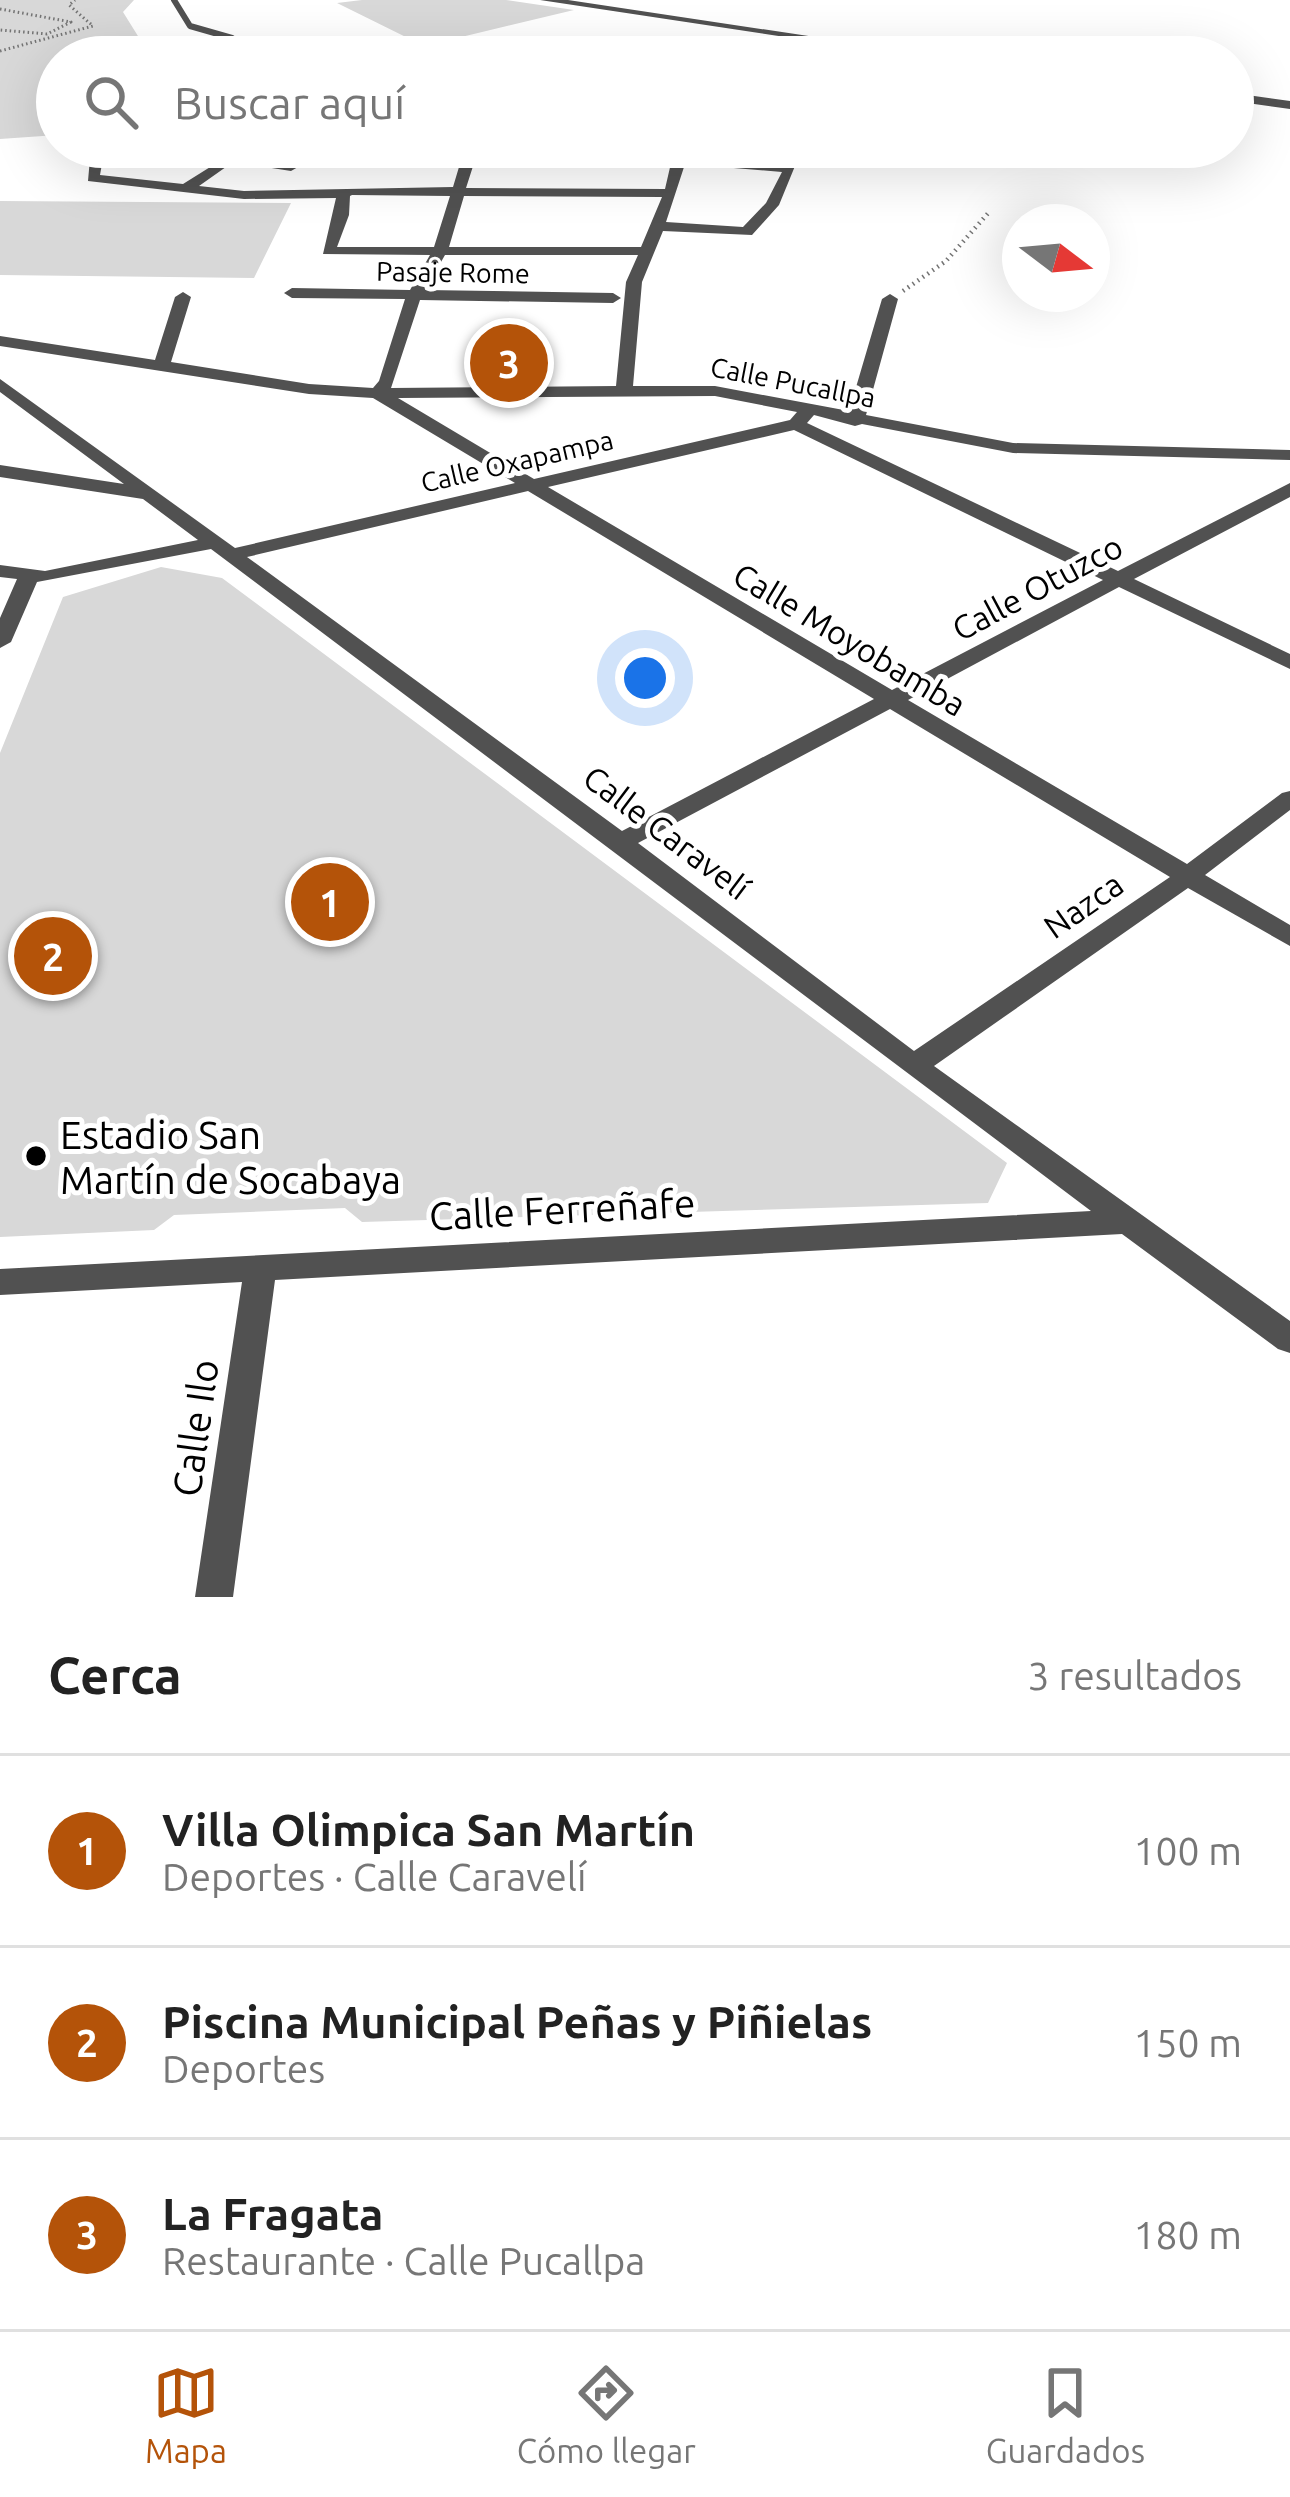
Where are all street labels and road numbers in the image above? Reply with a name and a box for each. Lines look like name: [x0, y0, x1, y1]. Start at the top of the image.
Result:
street label: Pasaje Rome: [376, 256, 530, 288]
street label: Calle Pucallpa: [708, 351, 878, 413]
street label: Calle Oxapampa: [418, 424, 616, 498]
street label: Calle Otuzco: [946, 527, 1128, 647]
street label: Calle Moyobamba: [727, 555, 973, 723]
street label: Calle Caravelí: [577, 758, 758, 907]
street label: Nazca: [1036, 865, 1130, 945]
street label: Calle Ferreñafe: [428, 1181, 696, 1237]
street label: Calle Ilo: [164, 1357, 226, 1499]

